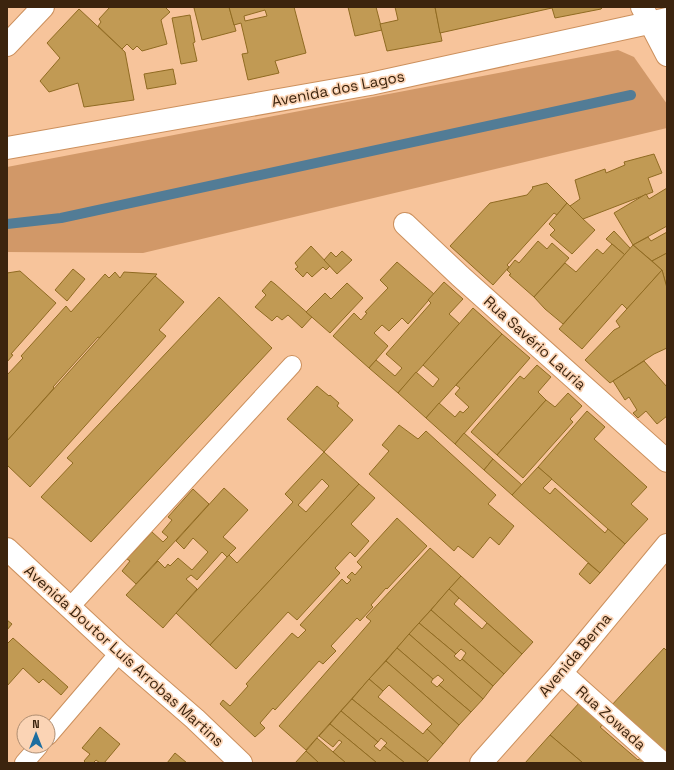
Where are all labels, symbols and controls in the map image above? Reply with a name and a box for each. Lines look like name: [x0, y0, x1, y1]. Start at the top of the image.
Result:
street label: Avenida dos Lagos: [270, 66, 406, 111]
street label: Rua Savério Lauria: [480, 292, 591, 394]
street label: Avenida Doutor Luís Arrobas Martins: [21, 561, 228, 750]
street label: Avenida Berna: [534, 609, 615, 700]
street label: Rua Zowada: [573, 681, 650, 754]
north arrow: [16, 714, 56, 754]
text: N: [32, 717, 40, 731]

